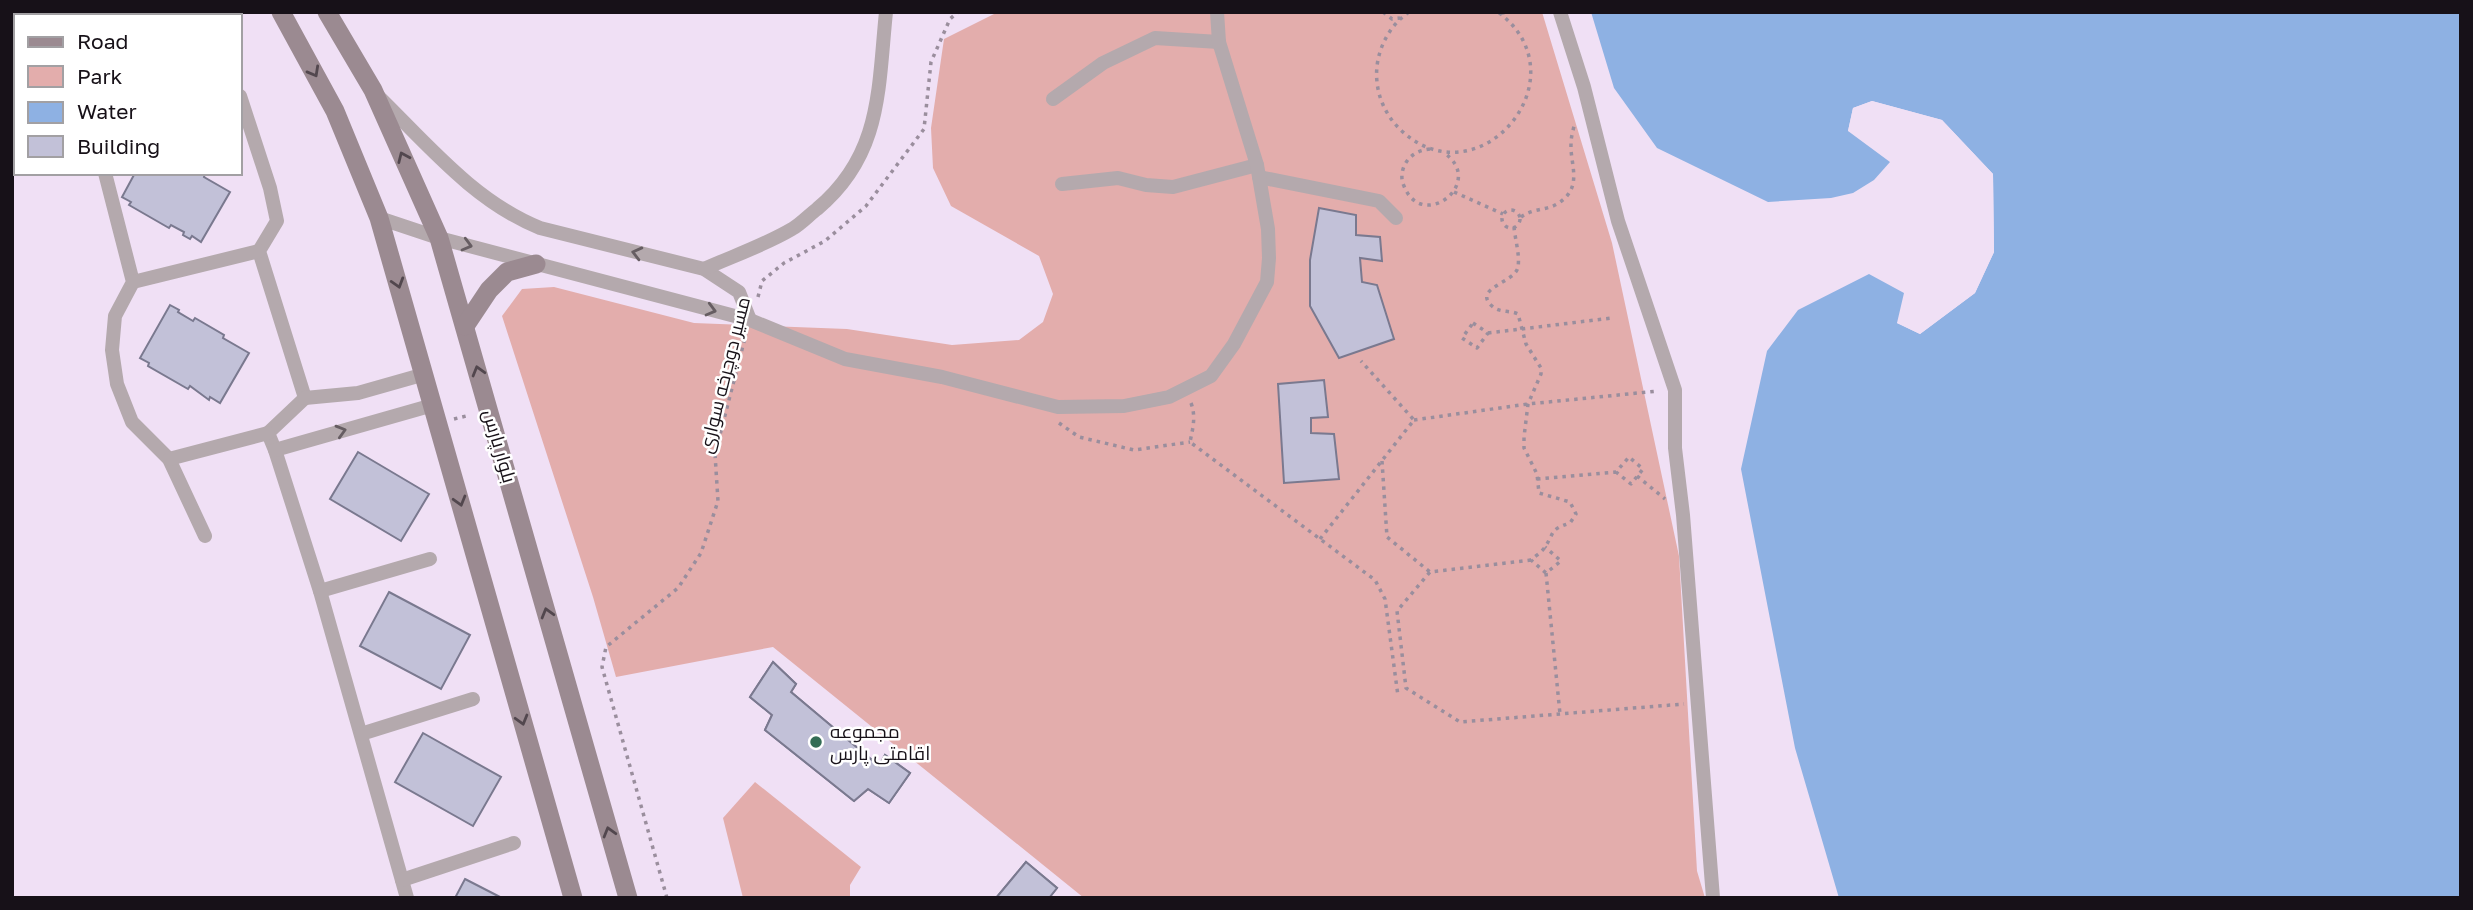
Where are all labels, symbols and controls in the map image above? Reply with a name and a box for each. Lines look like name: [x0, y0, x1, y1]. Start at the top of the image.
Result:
legend: [14, 14, 242, 175]
text: Road: [77, 28, 128, 54]
text: Park: [77, 63, 123, 89]
one-way arrow: [306, 65, 319, 77]
text: Water: [77, 98, 137, 124]
text: Building: [77, 133, 160, 159]
one-way arrow: [397, 152, 411, 164]
one-way arrow: [461, 237, 473, 251]
one-way arrow: [632, 247, 644, 261]
one-way arrow: [390, 276, 404, 288]
street label: مسیر دوچرخه سواری: [693, 294, 756, 456]
one-way arrow: [705, 301, 717, 316]
one-way arrow: [472, 365, 486, 377]
street label: بلوار پارس: [477, 406, 522, 486]
one-way arrow: [335, 425, 347, 440]
one-way arrow: [452, 495, 467, 507]
one-way arrow: [541, 607, 555, 619]
one-way arrow: [514, 714, 529, 726]
place label: مجموعه اقامتی پارس: [830, 719, 930, 766]
marker: مجموعه اقامتی پارس: [808, 734, 824, 750]
one-way arrow: [603, 826, 618, 838]

